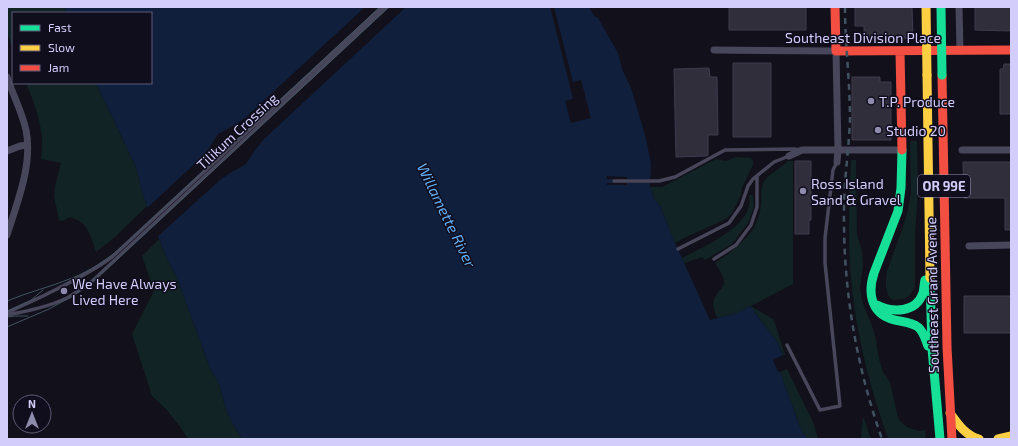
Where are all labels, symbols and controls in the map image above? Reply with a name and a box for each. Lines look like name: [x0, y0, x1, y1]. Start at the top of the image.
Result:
legend: [12, 12, 152, 84]
text: Fast: [48, 20, 72, 34]
street label: Southeast Division Place: [785, 29, 941, 46]
text: Slow: [48, 40, 75, 54]
text: Jam: [48, 60, 69, 74]
street label: Tilikum Crossing: [193, 89, 281, 173]
place label: T.P. Produce: [879, 93, 955, 110]
marker: T.P. Produce: [866, 96, 876, 106]
place label: Studio 20: [886, 122, 946, 139]
marker: Studio 20: [873, 125, 883, 135]
water label: Willamette River: [414, 160, 481, 271]
place label: Ross Island Sand & Gravel: [811, 175, 902, 208]
road number: OR 99E: [918, 175, 970, 197]
marker: Ross Island Sand & Gravel: [798, 186, 808, 196]
street label: Southeast Grand Avenue: [922, 217, 942, 373]
place label: We Have Always Lived Here: [72, 275, 177, 308]
marker: We Have Always Lived Here: [59, 286, 69, 296]
north arrow: [12, 394, 52, 434]
text: N: [28, 397, 36, 410]

